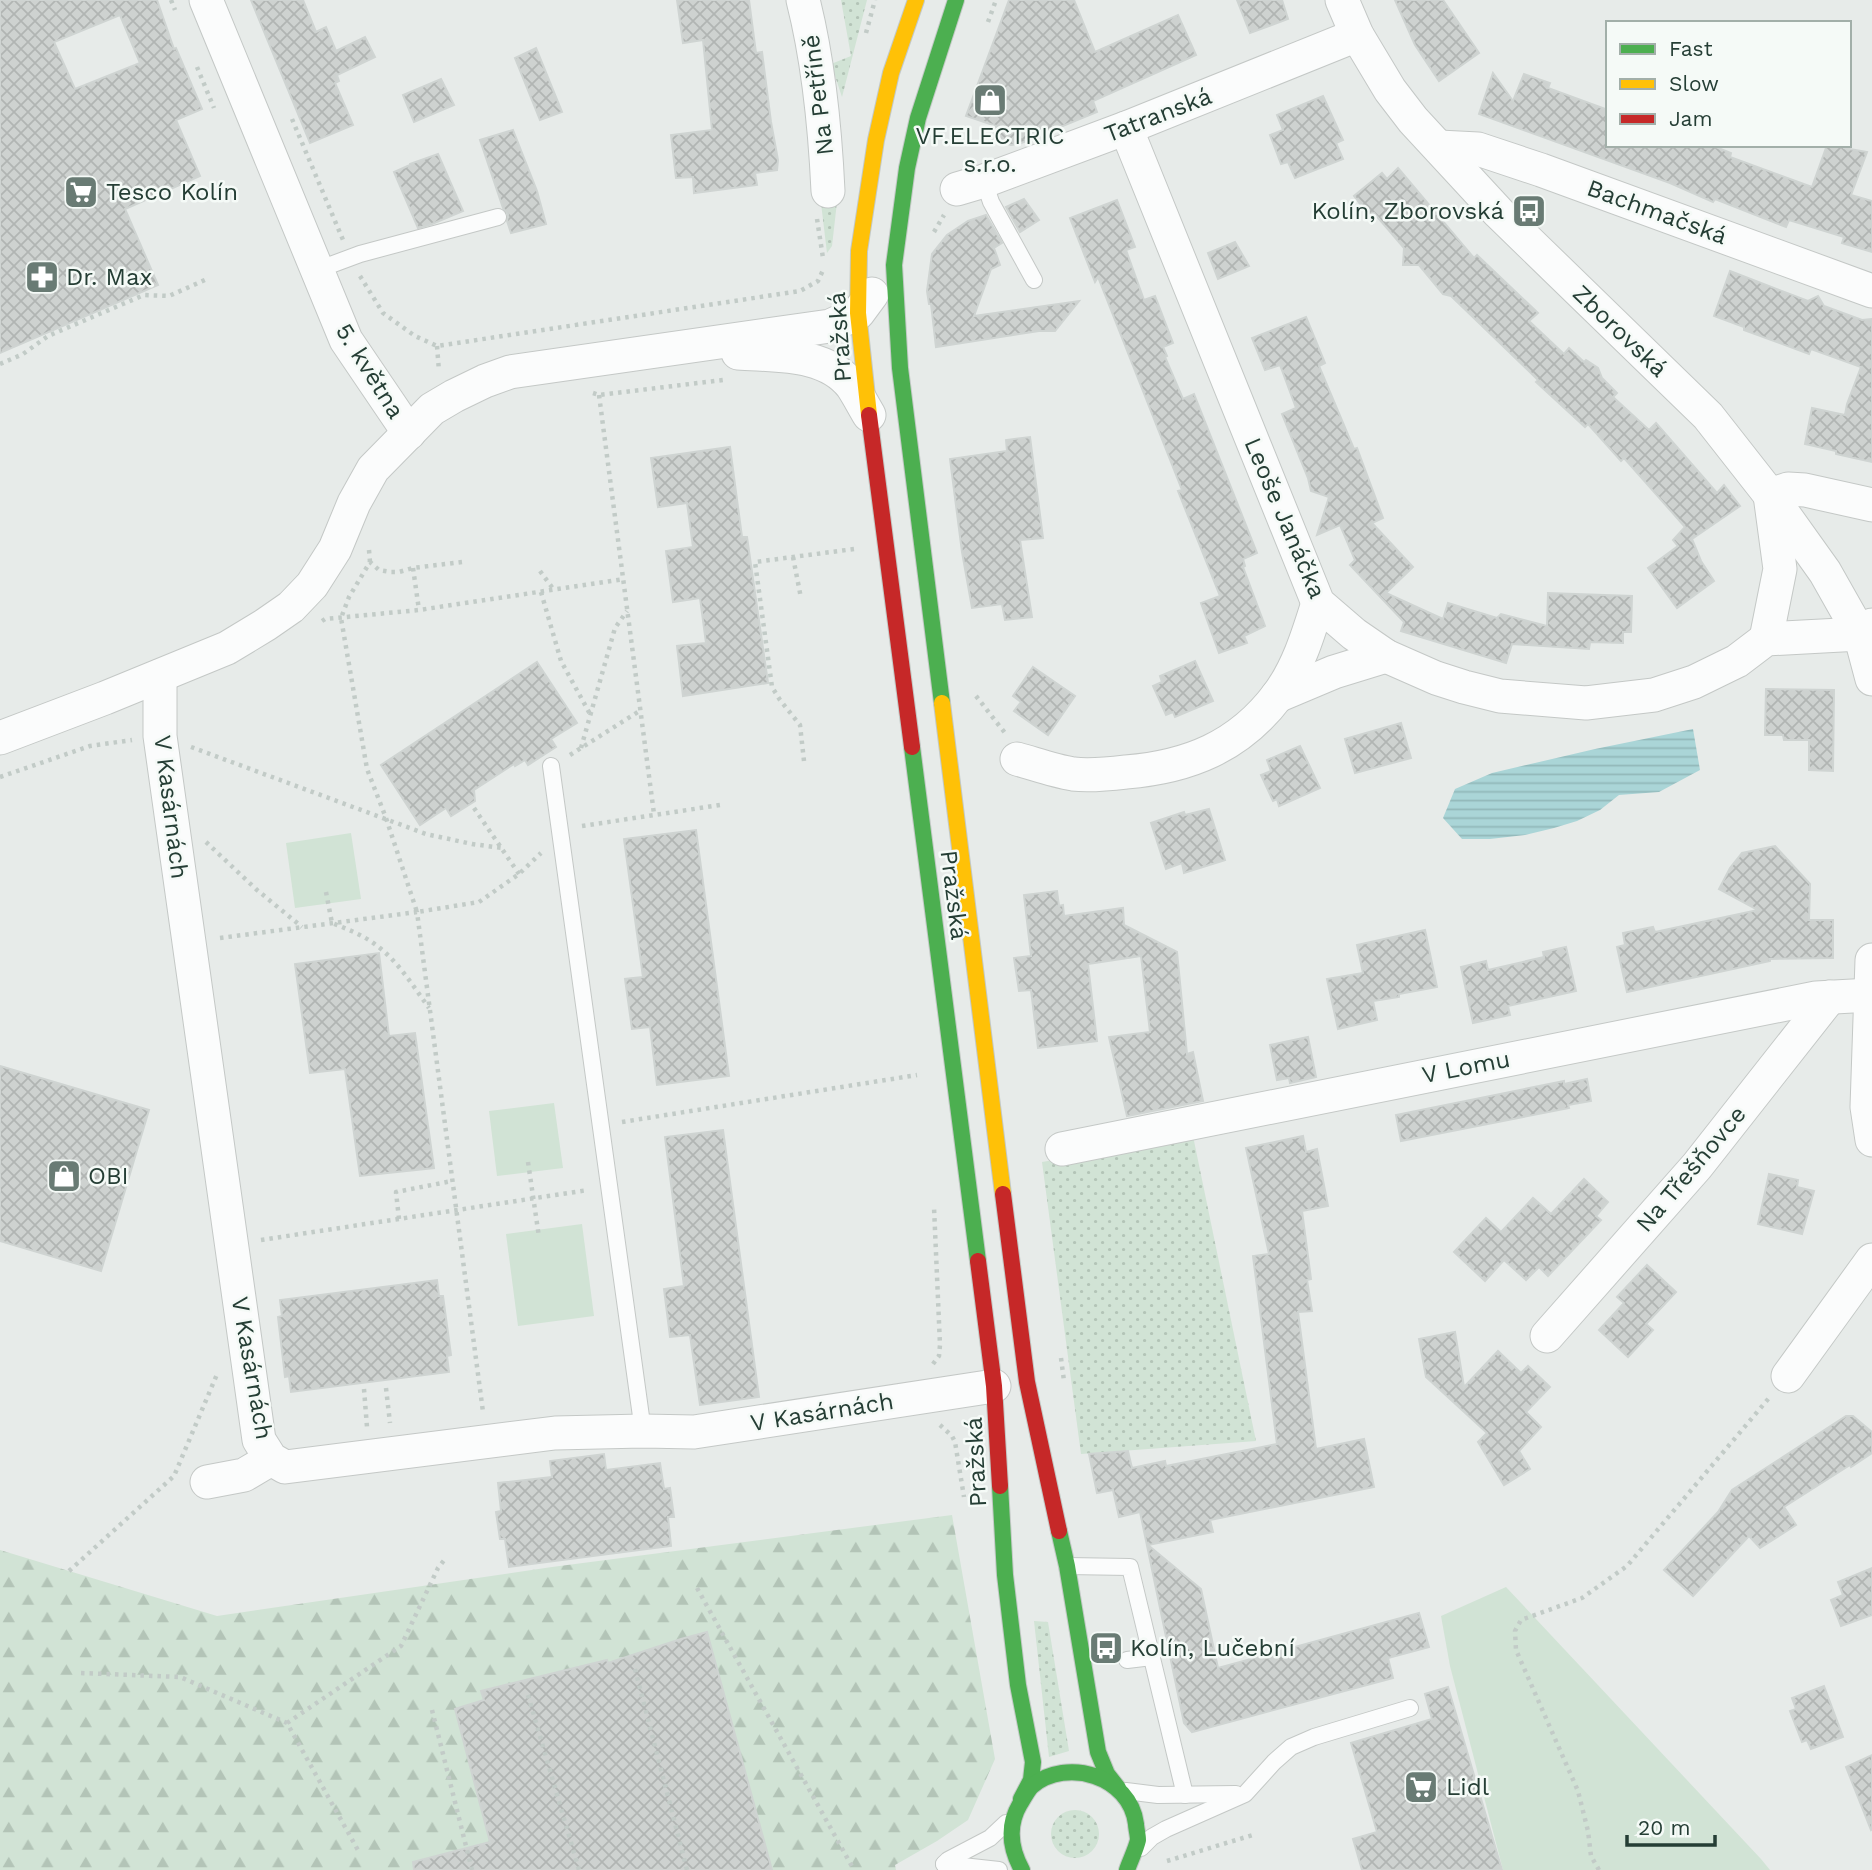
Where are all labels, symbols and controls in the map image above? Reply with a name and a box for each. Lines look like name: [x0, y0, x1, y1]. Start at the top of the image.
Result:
legend: [1606, 21, 1851, 147]
street label: Na Petříně: [797, 33, 839, 157]
text: Fast: [1669, 36, 1713, 61]
text: Slow: [1669, 71, 1719, 96]
shop icon: VF.ELECTRIC s.r.o.: [971, 81, 1009, 119]
street label: Tatranská: [1100, 82, 1216, 148]
text: Jam: [1669, 106, 1712, 131]
place label: VF.ELECTRIC s.r.o.: [916, 122, 1064, 178]
supermarket icon: Tesco Kolín: [62, 173, 100, 211]
street label: Bachmačská: [1583, 174, 1731, 250]
place label: Tesco Kolín: [106, 178, 238, 206]
bus stop icon: Kolín, Zborovská: [1510, 192, 1548, 230]
place label: Kolín, Zborovská: [1312, 197, 1504, 225]
pharmacy icon: Dr. Max: [23, 258, 61, 296]
place label: Dr. Max: [66, 263, 152, 291]
street label: Zborovská: [1567, 279, 1673, 383]
street label: Pražská: [823, 291, 857, 383]
street label: 5. května: [330, 318, 410, 424]
street label: Leoše Janáčka: [1239, 433, 1331, 603]
street label: V Kasárnách: [148, 733, 194, 881]
street label: Pražská: [935, 849, 973, 941]
street label: V Lomu: [1420, 1045, 1512, 1089]
street label: Na Třešňovce: [1630, 1100, 1752, 1238]
shop icon: OBI: [45, 1157, 83, 1195]
place label: OBI: [88, 1162, 129, 1190]
street label: V Kasárnách: [226, 1294, 278, 1442]
street label: V Kasárnách: [748, 1387, 896, 1437]
street label: Pražská: [960, 1416, 992, 1508]
bus stop icon: Kolín, Lučební: [1087, 1629, 1125, 1667]
place label: Kolín, Lučební: [1130, 1634, 1295, 1662]
supermarket icon: Lidl: [1402, 1768, 1440, 1806]
place label: Lidl: [1446, 1773, 1490, 1801]
scale bar: [1627, 1804, 1714, 1848]
text: 20 m: [1638, 1815, 1690, 1840]

